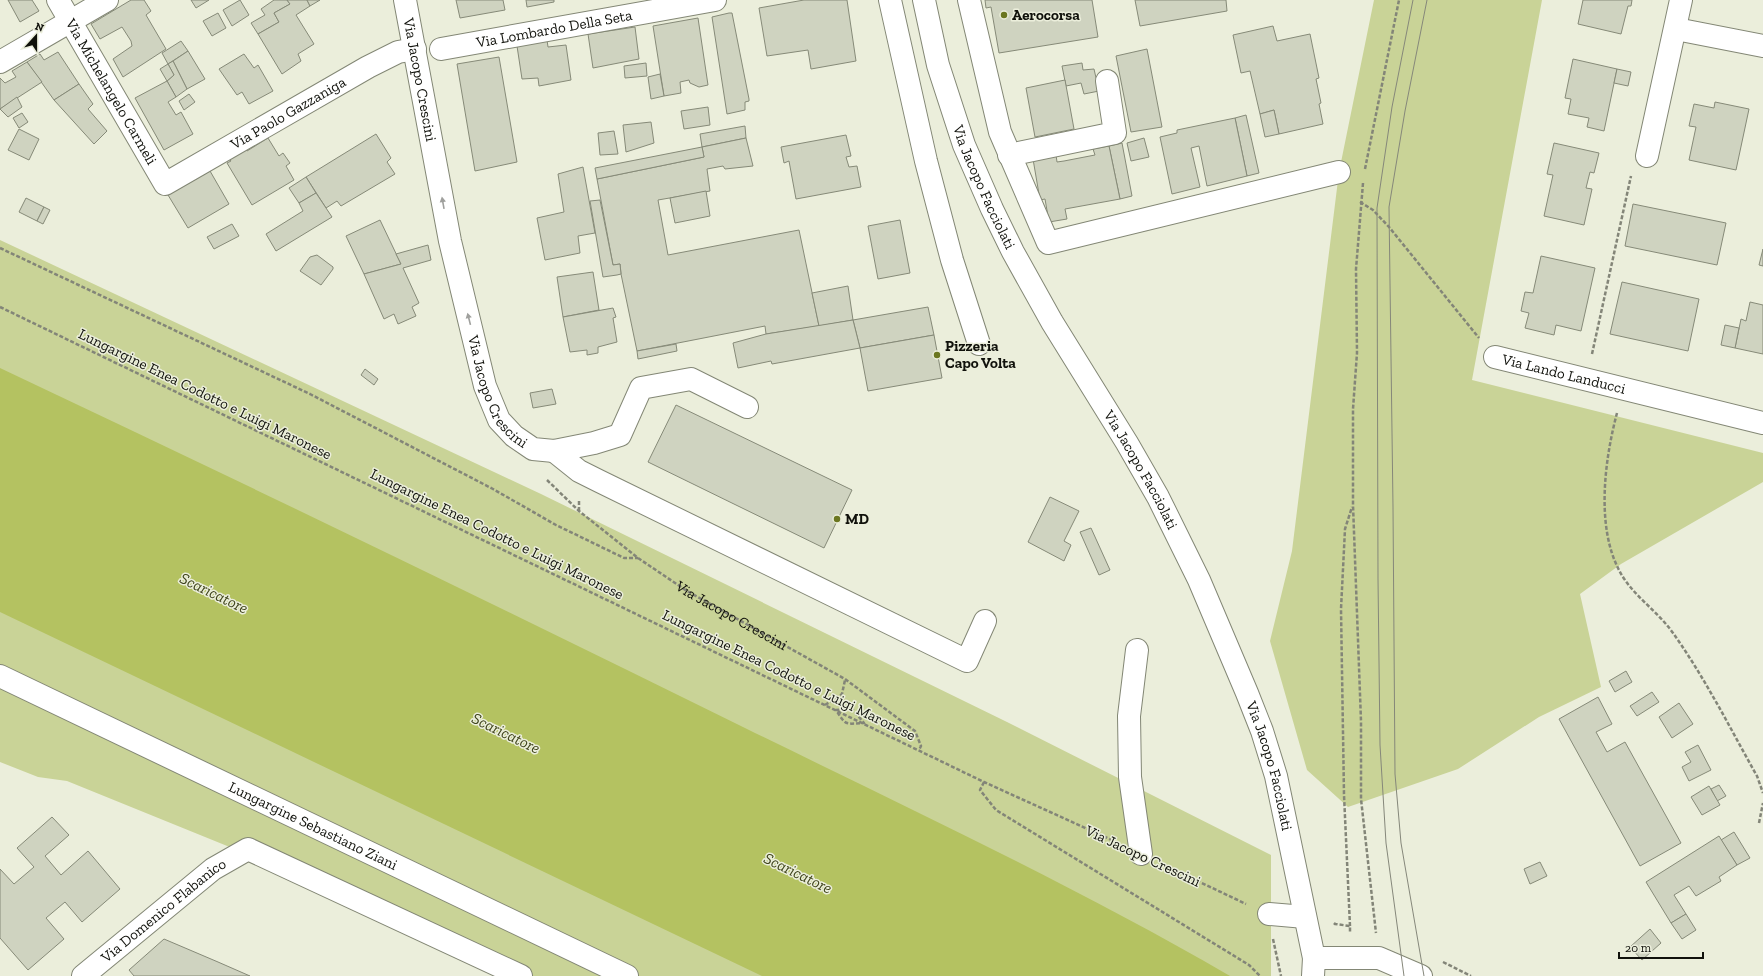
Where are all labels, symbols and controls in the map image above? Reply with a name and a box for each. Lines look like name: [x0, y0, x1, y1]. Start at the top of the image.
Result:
street label: Via Lombardo Della Seta: [474, 6, 634, 52]
place label: Aerocorsa: [1012, 6, 1080, 24]
marker: Aerocorsa: [999, 10, 1009, 20]
street label: Via Michelangelo Carmeli: [61, 15, 161, 168]
street label: Via Jacopo Crescini: [399, 15, 440, 143]
north arrow: [16, 16, 56, 56]
text: N: [33, 20, 46, 35]
street label: Via Paolo Gazzaniga: [226, 73, 349, 154]
street label: Via Jacopo Facciolati: [949, 122, 1019, 252]
one-way arrow: [440, 197, 446, 209]
one-way arrow: [465, 313, 471, 325]
street label: Lungargine Enea Codotto e Luigi Maronese: [75, 325, 335, 463]
street label: Via Jacopo Crescini: [464, 332, 531, 452]
place label: Pizzeria Capo Volta: [945, 337, 1016, 372]
marker: Pizzeria Capo Volta: [932, 350, 942, 360]
street label: Via Lando Landucci: [1499, 350, 1627, 398]
street label: Via Jacopo Facciolati: [1099, 406, 1182, 532]
street label: Lungargine Enea Codotto e Luigi Maronese: [367, 465, 627, 603]
place label: MD: [845, 510, 870, 528]
marker: MD: [832, 514, 842, 524]
water label: Scaricatore: [177, 568, 251, 618]
street label: Via Jacopo Crescini: [671, 576, 791, 654]
street label: Lungargine Enea Codotto e Luigi Maronese: [659, 606, 919, 744]
street label: Via Jacopo Facciolati: [1242, 698, 1296, 832]
water label: Scaricatore: [469, 708, 543, 758]
street label: Lungargine Sebastiano Ziani: [226, 778, 400, 874]
street label: Via Jacopo Crescini: [1082, 821, 1204, 891]
water label: Scaricatore: [761, 848, 835, 898]
street label: Via Domenico Flabanico: [97, 854, 229, 967]
scale bar: [1619, 934, 1703, 960]
text: 20 m: [1625, 941, 1652, 955]

